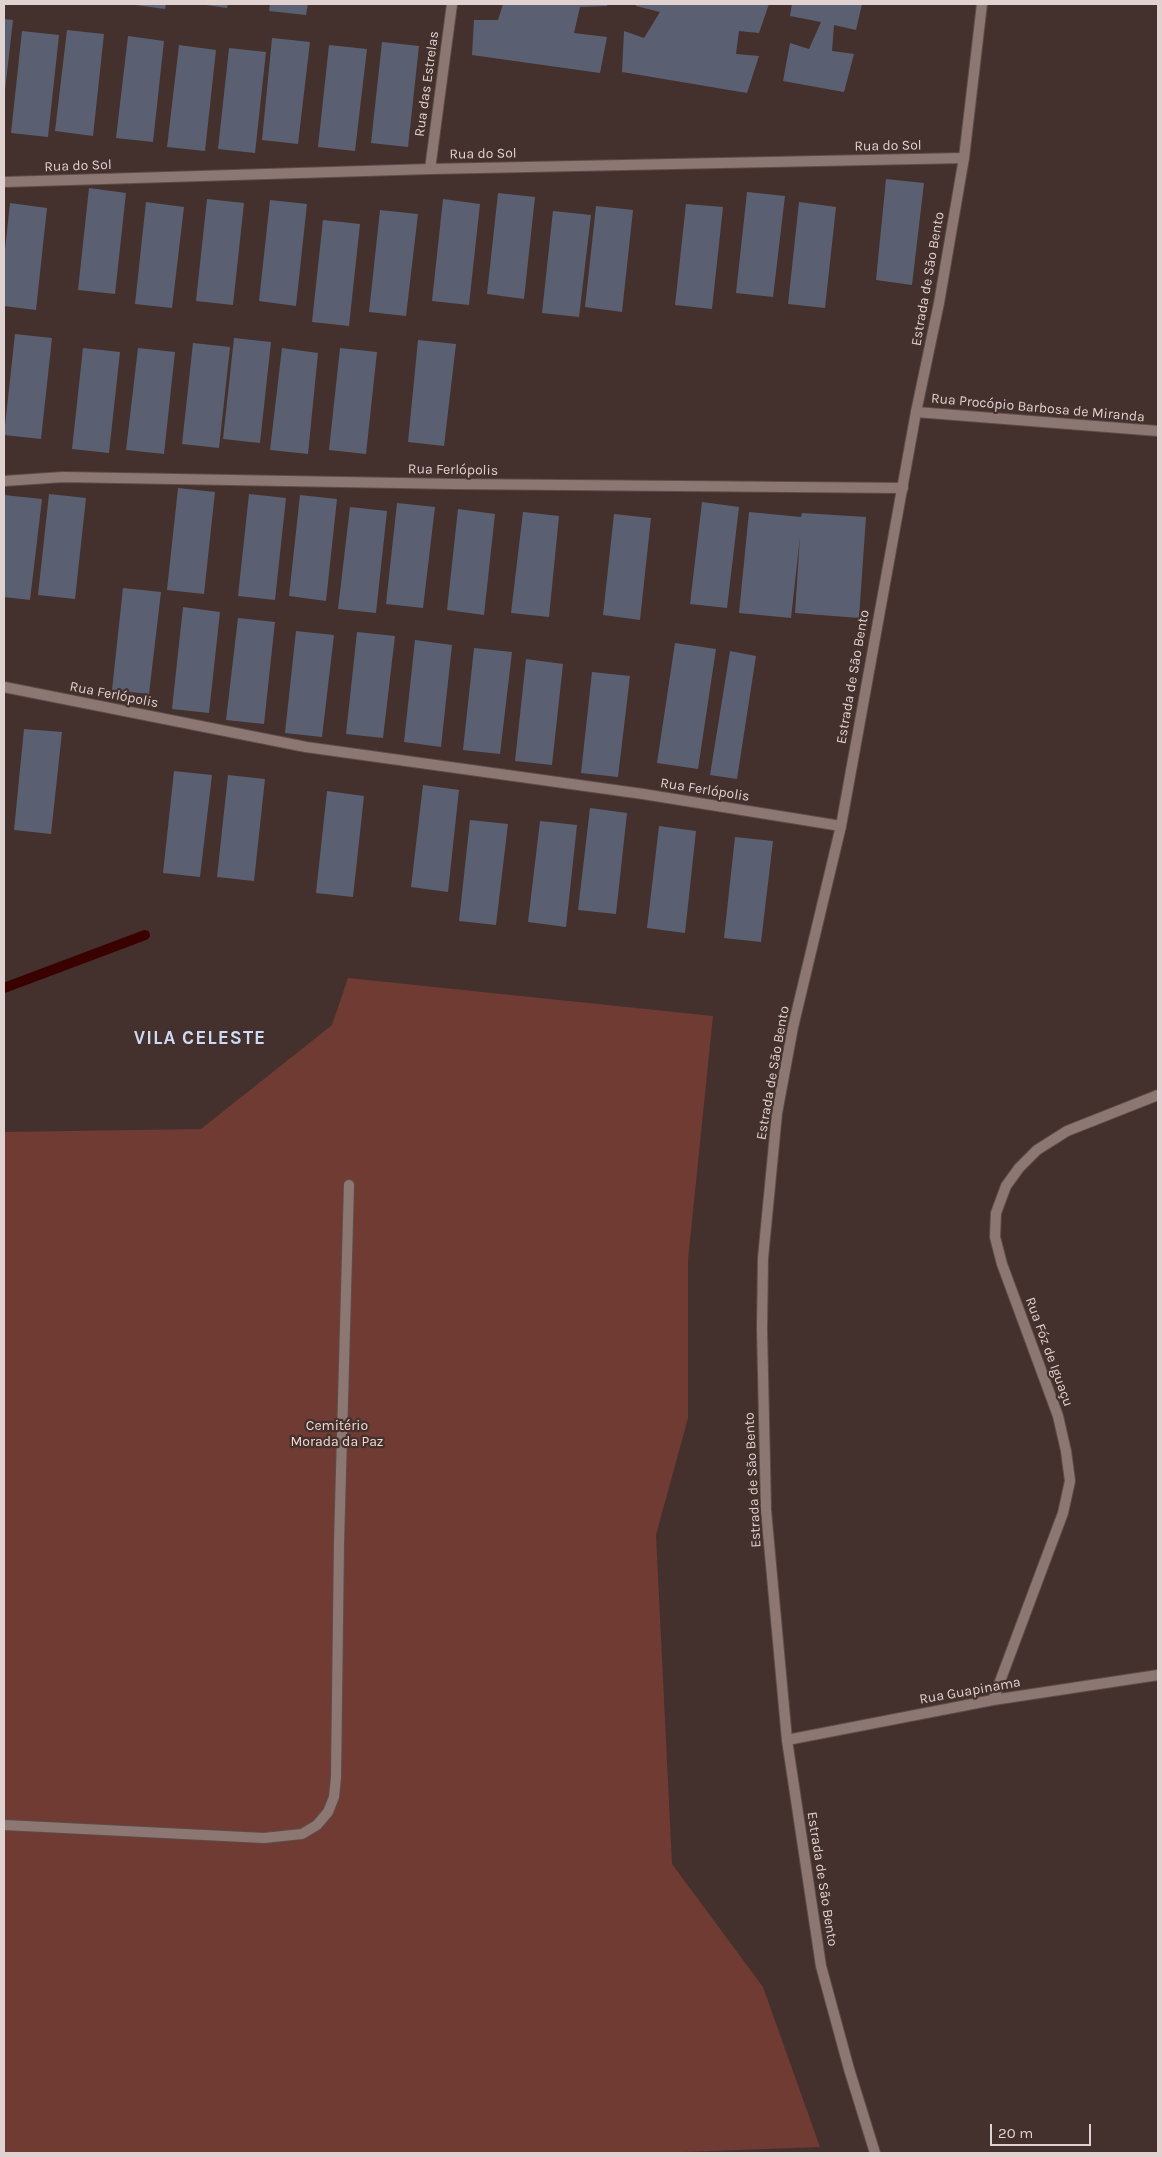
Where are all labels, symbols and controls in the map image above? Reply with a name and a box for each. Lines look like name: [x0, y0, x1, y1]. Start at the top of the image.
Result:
street label: Rua das Estrelas: [411, 30, 443, 138]
street label: Rua do Sol: [854, 137, 922, 155]
street label: Rua do Sol: [449, 145, 517, 163]
street label: Rua do Sol: [44, 156, 112, 176]
street label: Estrada de São Bento: [908, 211, 948, 347]
street label: Rua Procópio Barbosa de Miranda: [930, 390, 1146, 426]
street label: Rua Ferlópolis: [408, 461, 498, 479]
street label: Estrada de São Bento: [833, 609, 873, 745]
street label: Rua Ferlópolis: [68, 678, 160, 712]
street label: Rua Ferlópolis: [659, 775, 751, 805]
street label: Estrada de São Bento: [753, 1005, 793, 1141]
district label: VILA CELESTE: [132, 1028, 268, 1050]
street label: Rua Fóz de Iguaçu: [1021, 1295, 1077, 1409]
street label: Estrada de São Bento: [741, 1412, 765, 1548]
park label: Cemitério Morada da Paz: [290, 1418, 384, 1450]
street label: Rua Guapinama: [918, 1674, 1022, 1708]
street label: Estrada de São Bento: [803, 1811, 841, 1947]
scale bar: [992, 2114, 1093, 2146]
text: 20 m: [998, 2124, 1033, 2142]

